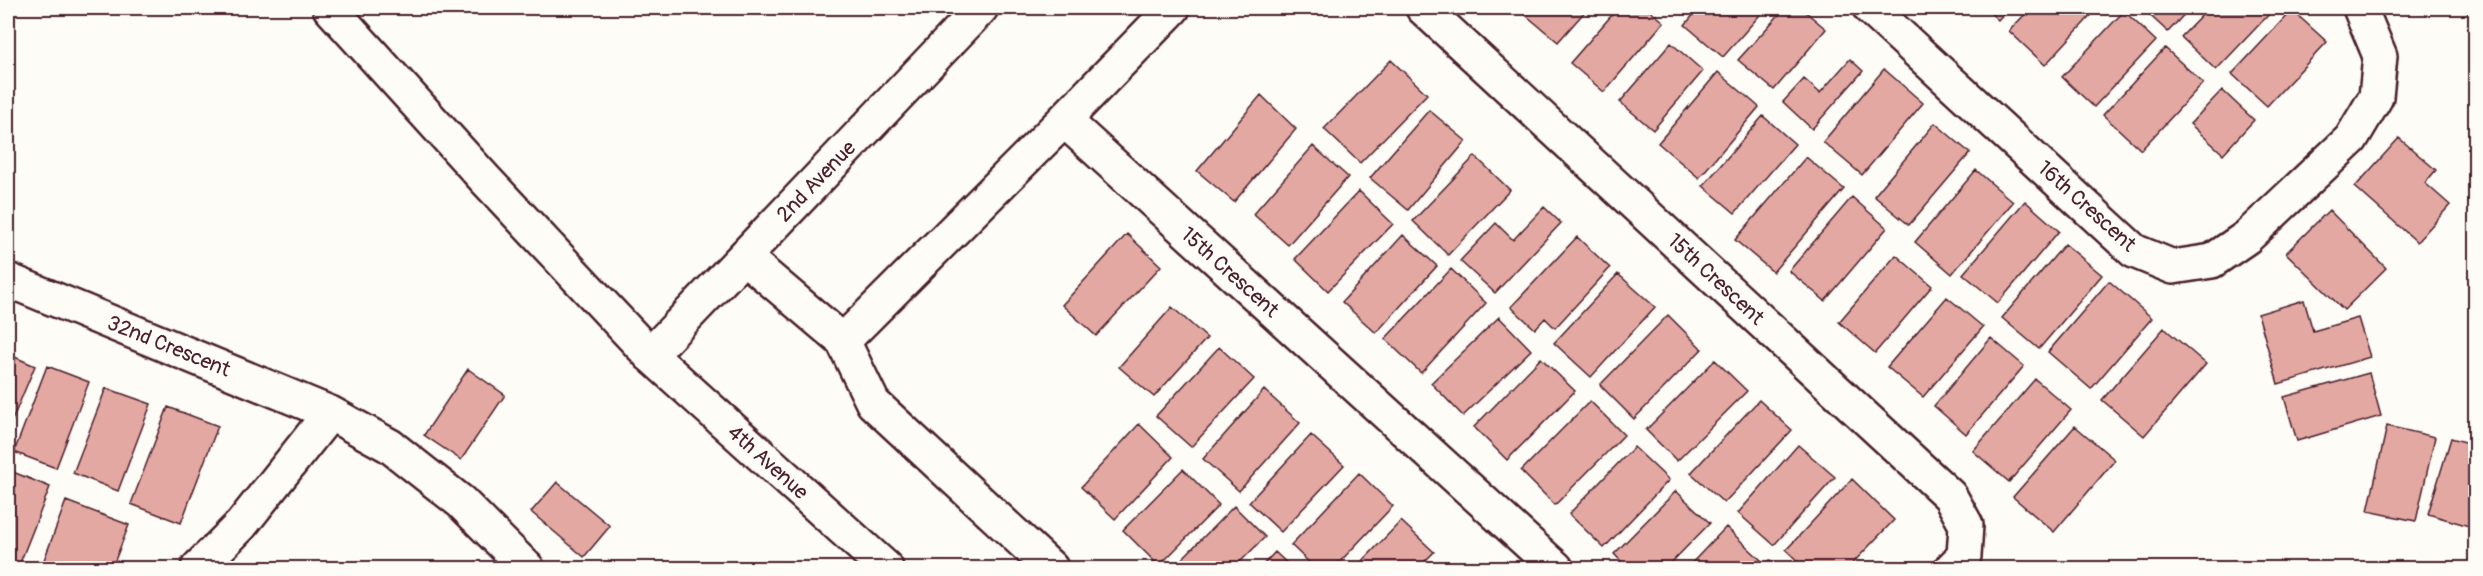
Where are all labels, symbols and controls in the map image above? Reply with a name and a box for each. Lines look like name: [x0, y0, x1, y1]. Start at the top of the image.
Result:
street label: 2nd Avenue: [771, 134, 862, 228]
street label: 16th Crescent: [2032, 155, 2142, 258]
street label: 15th Crescent: [1175, 221, 1285, 324]
street label: 15th Crescent: [1661, 228, 1770, 332]
street label: 32nd Crescent: [103, 309, 235, 384]
street label: 4th Avenue: [722, 419, 814, 506]

